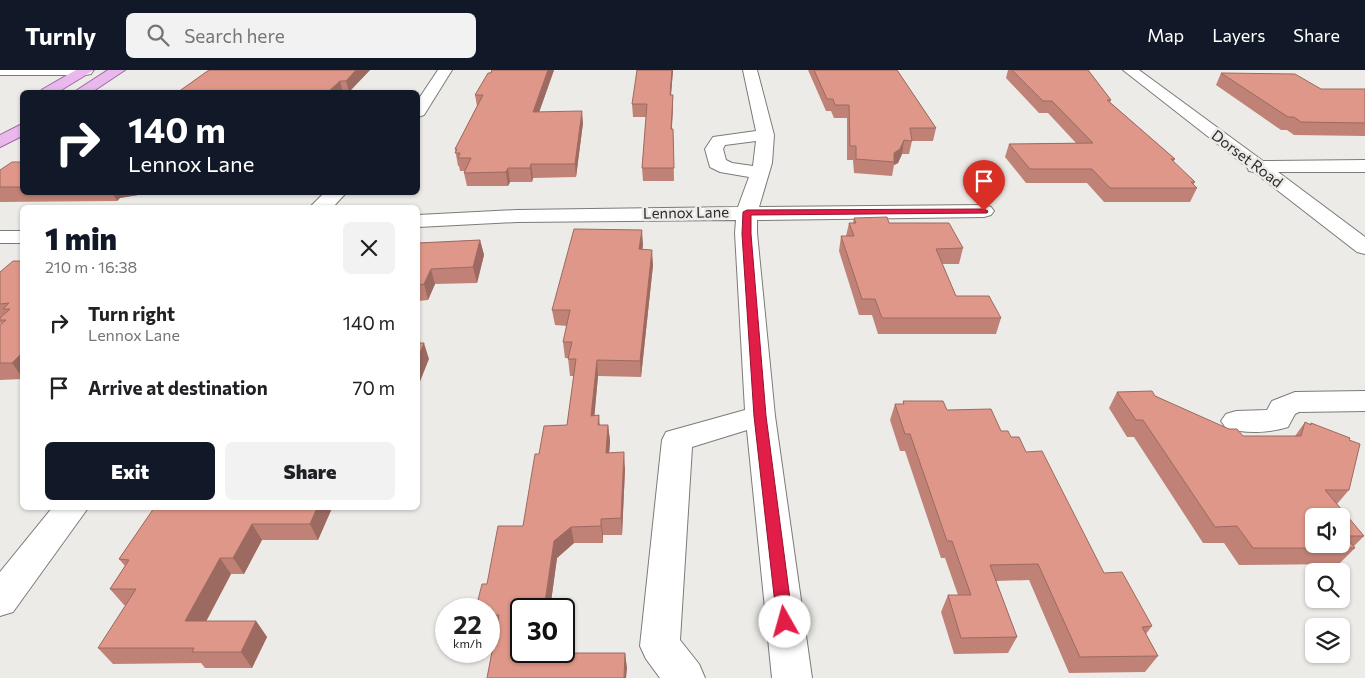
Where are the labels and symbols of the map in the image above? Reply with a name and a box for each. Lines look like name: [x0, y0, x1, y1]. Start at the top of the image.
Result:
street label: Dorset Road: [1208, 126, 1287, 191]
pin: [963, 160, 1005, 211]
street label: Lennox Lane: [643, 202, 729, 222]
position arrow: [758, 595, 810, 647]
speed limit sign: 30: [510, 598, 575, 663]

